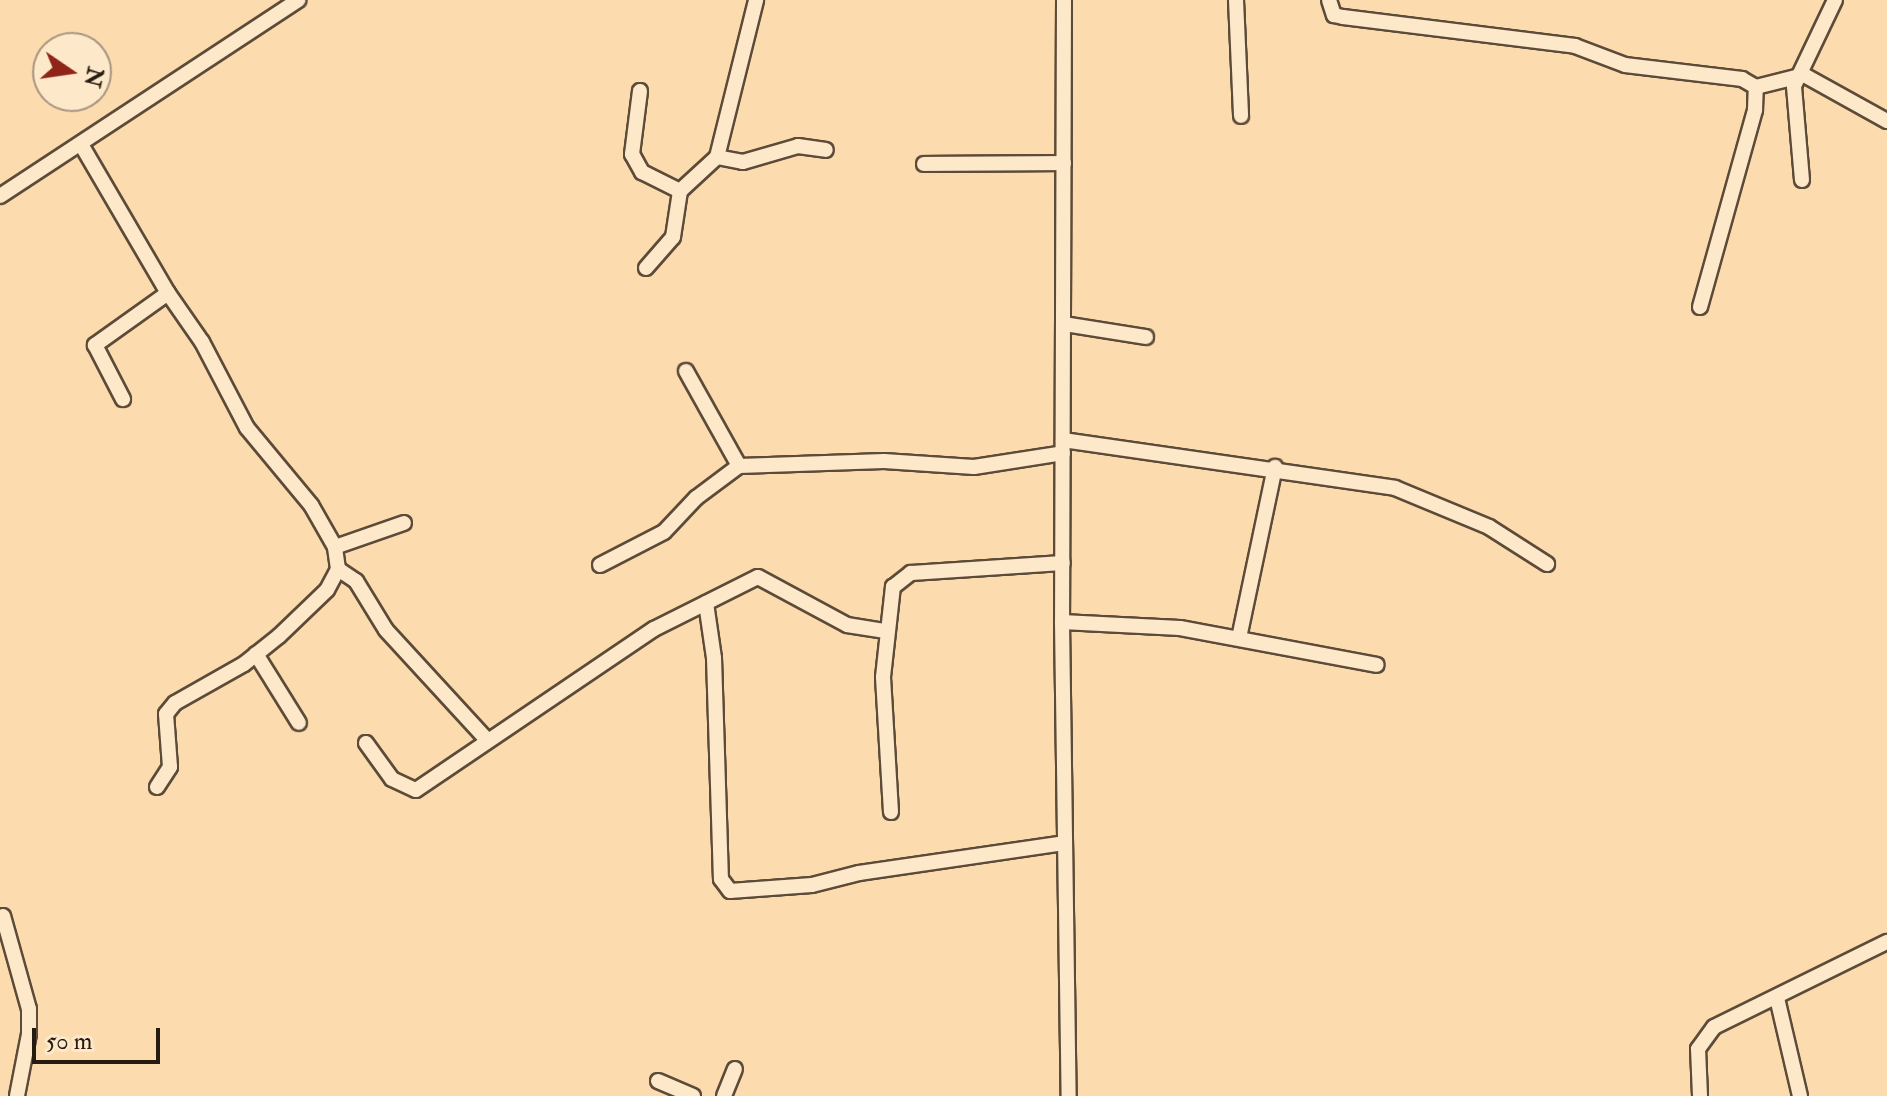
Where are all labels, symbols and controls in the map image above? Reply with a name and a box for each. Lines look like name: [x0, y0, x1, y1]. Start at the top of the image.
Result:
north arrow: [32, 32, 112, 112]
text: N: [78, 64, 109, 90]
scale bar: [36, 1012, 164, 1062]
text: 50 m: [46, 1026, 92, 1057]

